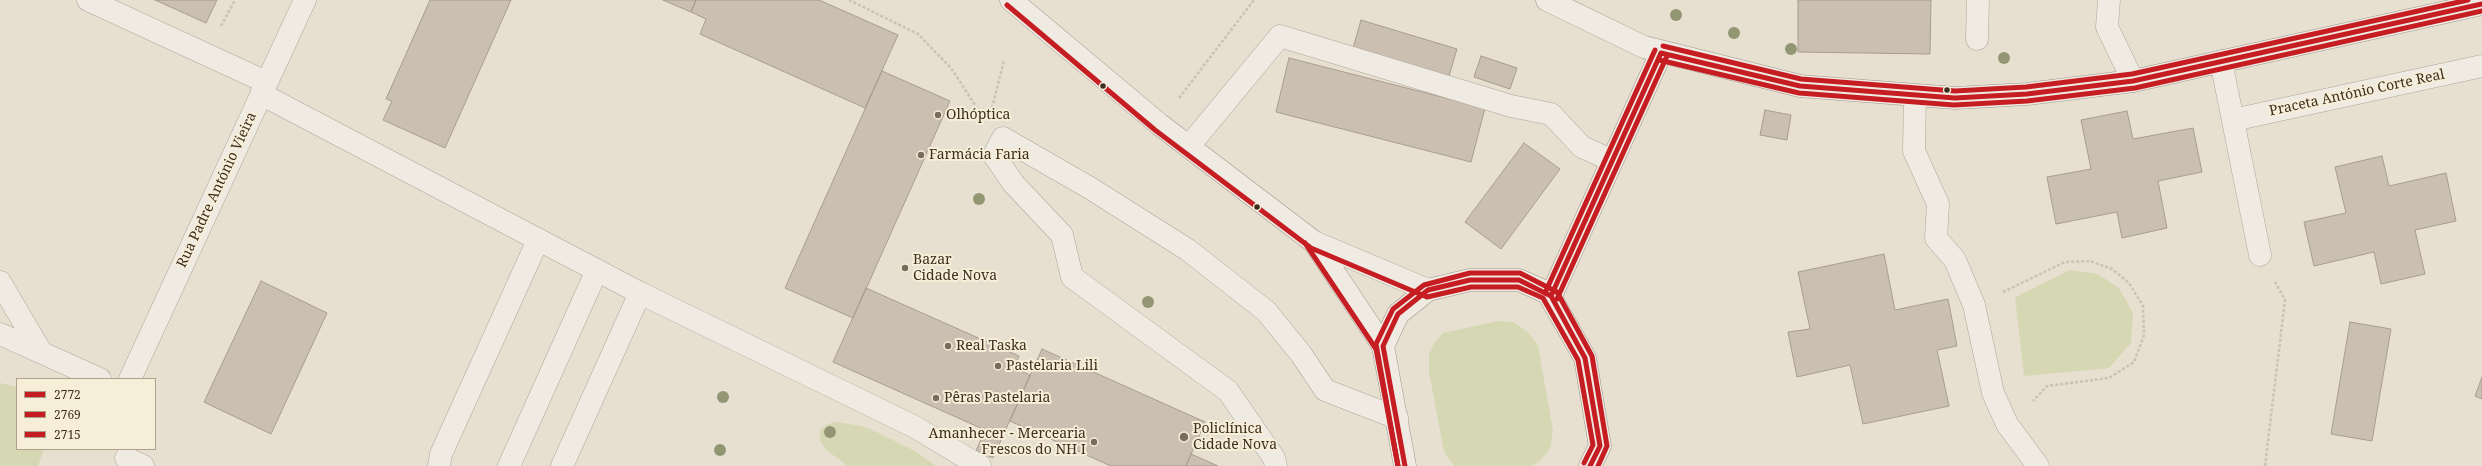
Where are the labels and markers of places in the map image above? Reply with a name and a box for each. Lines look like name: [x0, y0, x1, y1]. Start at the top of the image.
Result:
unlabelled marker: [1098, 81, 1108, 91]
unlabelled marker: [1942, 85, 1952, 95]
place label: Olhóptica: [946, 107, 1010, 123]
marker: Olhóptica: [933, 110, 943, 120]
place label: Farmácia Faria: [929, 147, 1030, 163]
marker: Farmácia Faria: [916, 150, 926, 160]
unlabelled marker: [1252, 202, 1262, 212]
place label: Bazar Cidade Nova: [913, 252, 997, 284]
marker: Bazar Cidade Nova: [900, 263, 910, 273]
place label: Real Taska: [956, 338, 1027, 354]
marker: Real Taska: [943, 341, 953, 351]
place label: Pastelaria Lili: [1006, 358, 1098, 374]
marker: Pastelaria Lili: [993, 361, 1003, 371]
place label: Pêras Pastelaria: [944, 390, 1050, 406]
marker: Pêras Pastelaria: [931, 393, 941, 403]
place label: Policlínica Cidade Nova: [1193, 421, 1277, 454]
place label: Amanhecer - Mercearia Frescos do NH I: [929, 426, 1086, 458]
marker: Policlínica Cidade Nova: [1178, 431, 1190, 443]
marker: Amanhecer - Mercearia Frescos do NH I: [1089, 437, 1099, 447]

